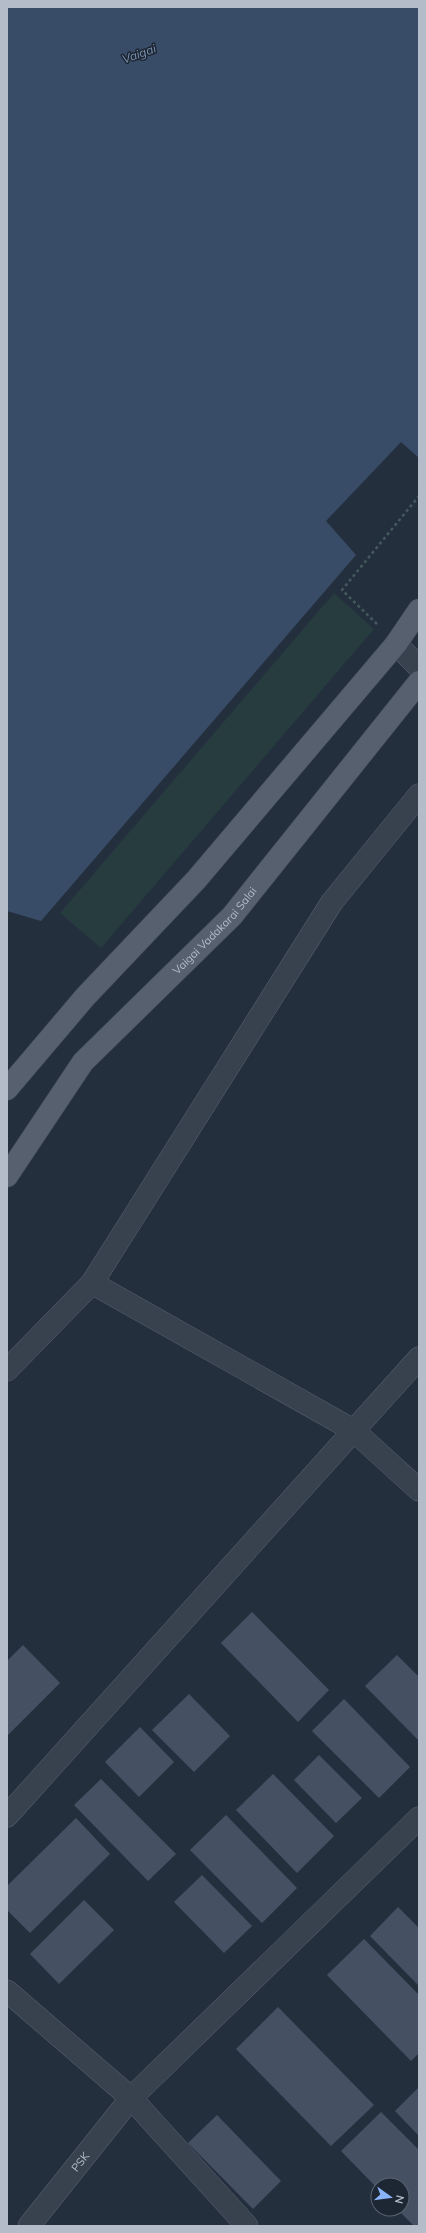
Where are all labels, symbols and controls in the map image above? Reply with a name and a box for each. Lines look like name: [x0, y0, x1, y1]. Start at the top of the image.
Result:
water label: Vaigai: [120, 40, 158, 67]
street label: Vaigai Vadakarai Salai: [170, 884, 259, 977]
street label: PSK: [68, 2148, 93, 2174]
north arrow: [370, 2177, 410, 2217]
text: N: [392, 2194, 408, 2205]

